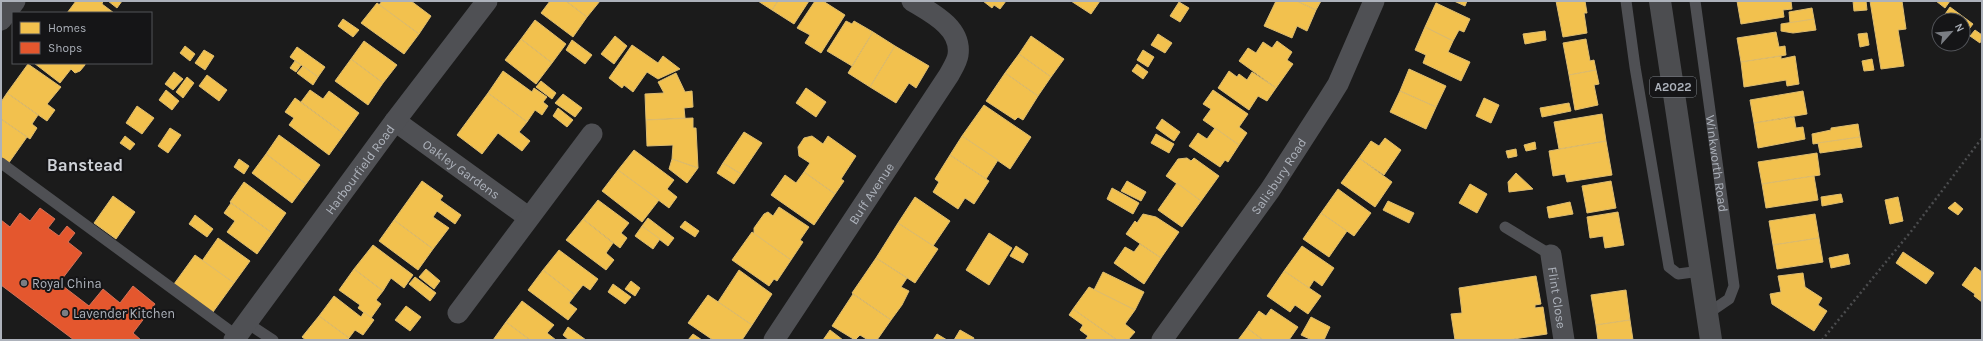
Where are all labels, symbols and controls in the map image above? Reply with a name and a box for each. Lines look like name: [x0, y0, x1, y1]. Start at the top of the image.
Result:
legend: [12, 12, 152, 64]
north arrow: [1931, 12, 1971, 52]
text: Homes: [48, 21, 86, 35]
text: N: [1952, 21, 1967, 34]
text: Shops: [48, 41, 82, 55]
road number: A2022: [1650, 77, 1696, 97]
street label: Winkworth Road: [1703, 114, 1731, 213]
street label: Harbourfield Road: [322, 122, 398, 217]
street label: Salisbury Road: [1248, 135, 1310, 218]
street label: Oakley Gardens: [420, 136, 503, 202]
district label: Banstead: [47, 155, 123, 175]
street label: Buff Avenue: [846, 159, 897, 227]
street label: Flint Close: [1545, 266, 1569, 330]
place label: Royal China: [32, 276, 102, 291]
marker: Royal China: [19, 278, 29, 288]
place label: Lavender Kitchen: [73, 306, 175, 321]
marker: Lavender Kitchen: [60, 308, 70, 318]

